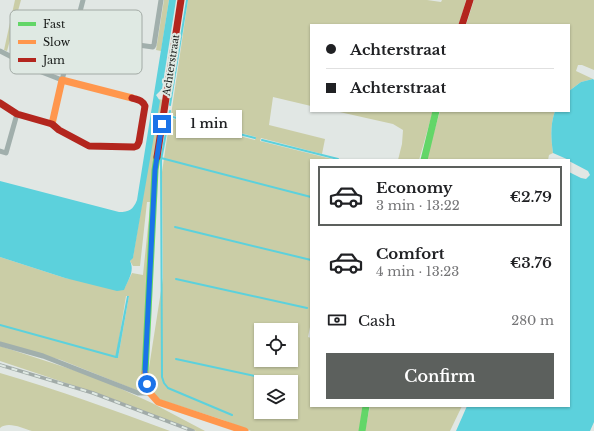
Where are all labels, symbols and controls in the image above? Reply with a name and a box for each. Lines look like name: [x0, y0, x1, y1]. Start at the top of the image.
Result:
legend: [10, 10, 142, 74]
text: Fast: [43, 17, 66, 31]
street label: Achterstraat: [160, 33, 182, 98]
text: Slow: [43, 35, 71, 49]
text: Achterstraat: [350, 40, 446, 59]
text: Jam: [41, 53, 65, 67]
text: Achterstraat: [350, 78, 446, 97]
callout: 1 min: [176, 110, 242, 138]
route end: [153, 115, 171, 133]
text: 1 min: [190, 115, 228, 132]
icon: car: [328, 178, 364, 214]
text: Economy: [376, 178, 453, 197]
text: €2.79: [510, 187, 552, 206]
text: 3 min · 13:22: [376, 197, 460, 214]
icon: car: [328, 244, 364, 280]
text: Comfort: [376, 244, 444, 263]
text: €3.76: [510, 253, 552, 272]
text: 4 min · 13:23: [376, 263, 459, 280]
icon: cash: [326, 309, 348, 331]
text: Cash: [358, 311, 395, 330]
text: 280 m: [511, 312, 554, 329]
map controls: [254, 323, 298, 419]
button: locate: [254, 323, 298, 367]
button: Confirm: [326, 353, 554, 399]
route start: [138, 375, 156, 393]
button: layers: [254, 375, 298, 419]

